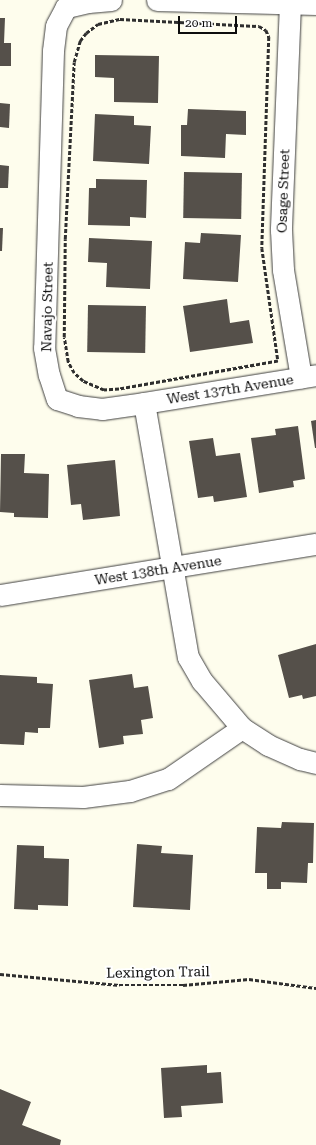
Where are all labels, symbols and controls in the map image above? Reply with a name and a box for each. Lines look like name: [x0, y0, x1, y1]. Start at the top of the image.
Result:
scale bar: [180, 8, 239, 34]
text: 20 m: [185, 16, 212, 30]
street label: Osage Street: [273, 149, 293, 233]
street label: Navajo Street: [38, 262, 56, 352]
street label: West 137th Avenue: [165, 371, 295, 407]
street label: West 138th Avenue: [93, 552, 223, 588]
street label: Lexington Trail: [106, 963, 210, 981]

